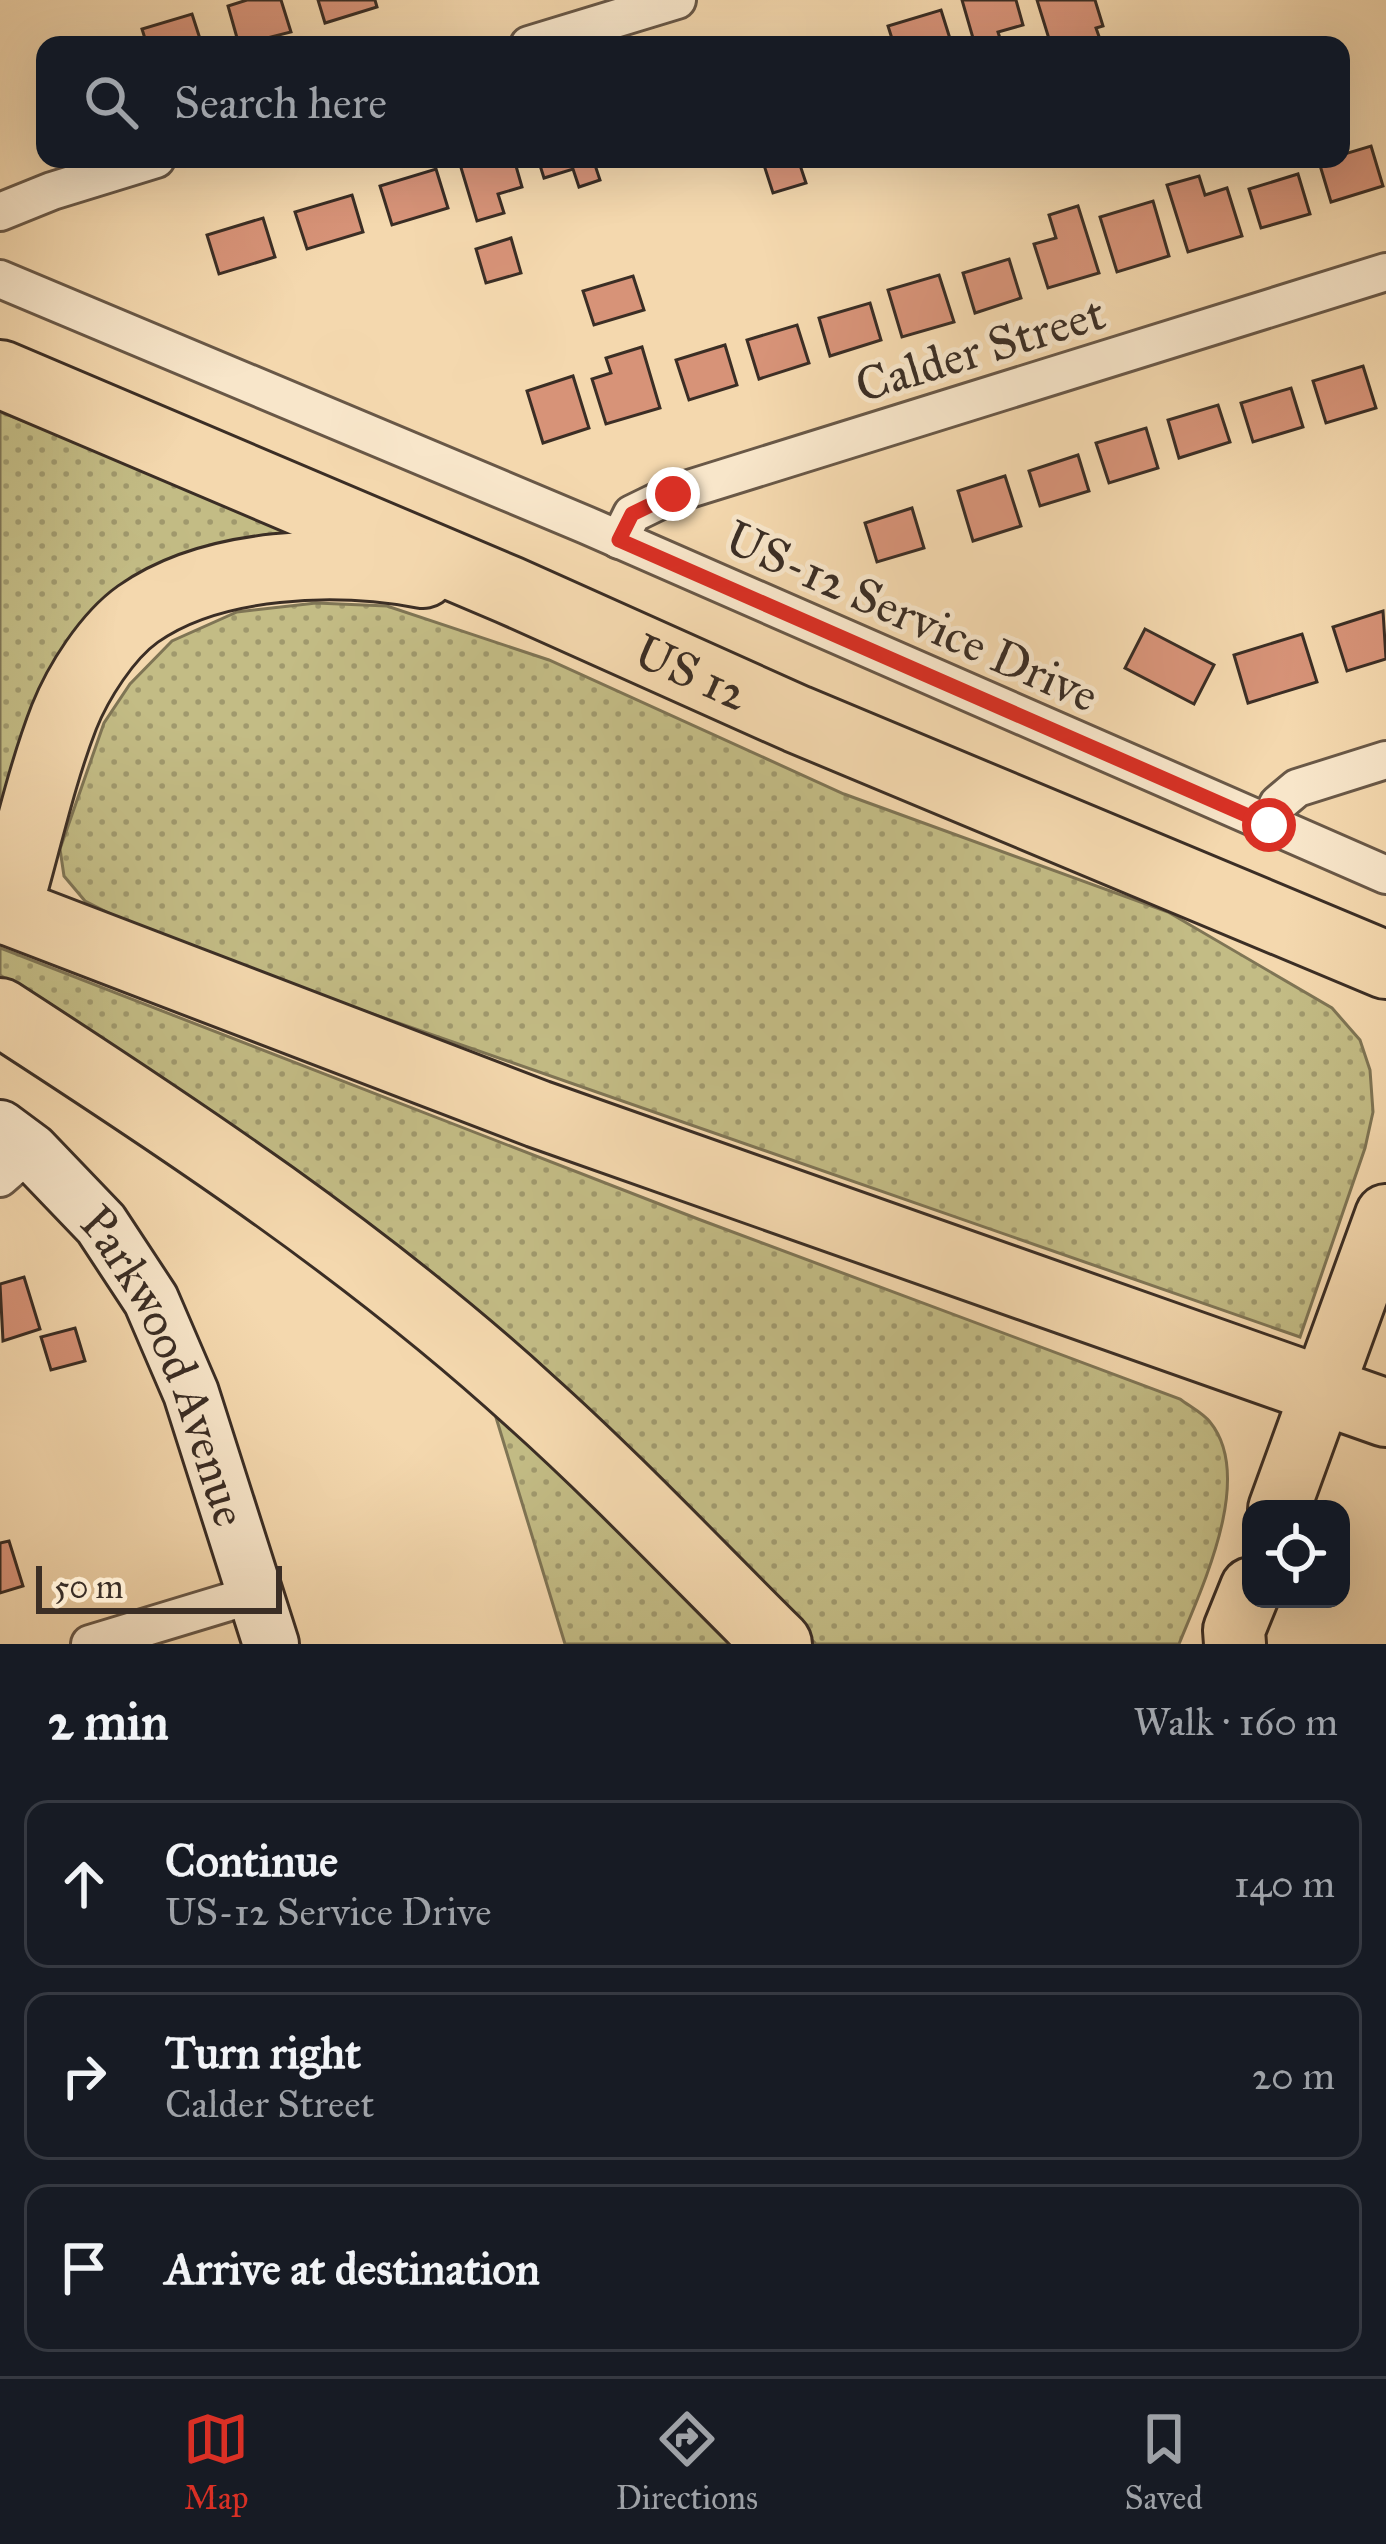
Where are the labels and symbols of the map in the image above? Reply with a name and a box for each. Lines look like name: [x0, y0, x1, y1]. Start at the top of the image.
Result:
street label: Calder Street: [848, 283, 1112, 415]
route end: [646, 467, 700, 521]
street label: US-12 Service Drive: [716, 507, 1108, 725]
street label: US 12: [626, 621, 758, 723]
route start: [1242, 798, 1296, 852]
street label: Parkwood Avenue: [69, 1192, 261, 1533]
scale bar: [36, 1560, 282, 1613]

